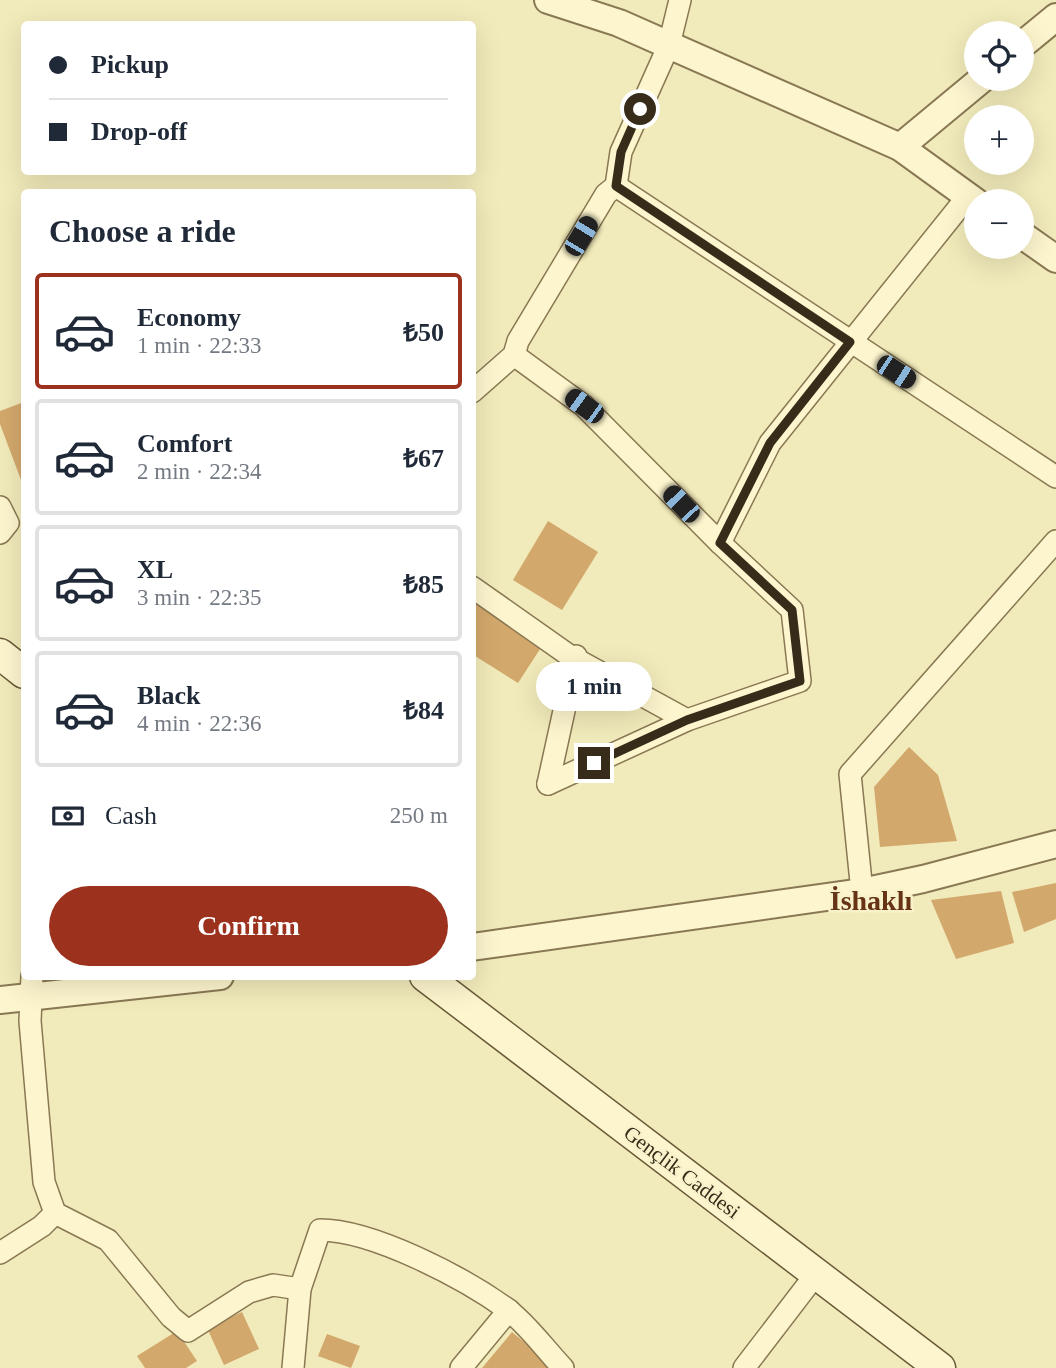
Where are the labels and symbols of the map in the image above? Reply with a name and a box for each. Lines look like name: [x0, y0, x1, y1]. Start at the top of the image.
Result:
route start: [624, 93, 656, 125]
car: [562, 213, 601, 259]
car: [873, 352, 920, 392]
car: [561, 385, 608, 427]
car: [659, 482, 704, 526]
callout: 1 min: [536, 662, 652, 710]
route end: [578, 747, 610, 779]
district label: İshaklı: [830, 885, 912, 916]
street label: Gençlik Caddesi: [619, 1120, 745, 1224]

